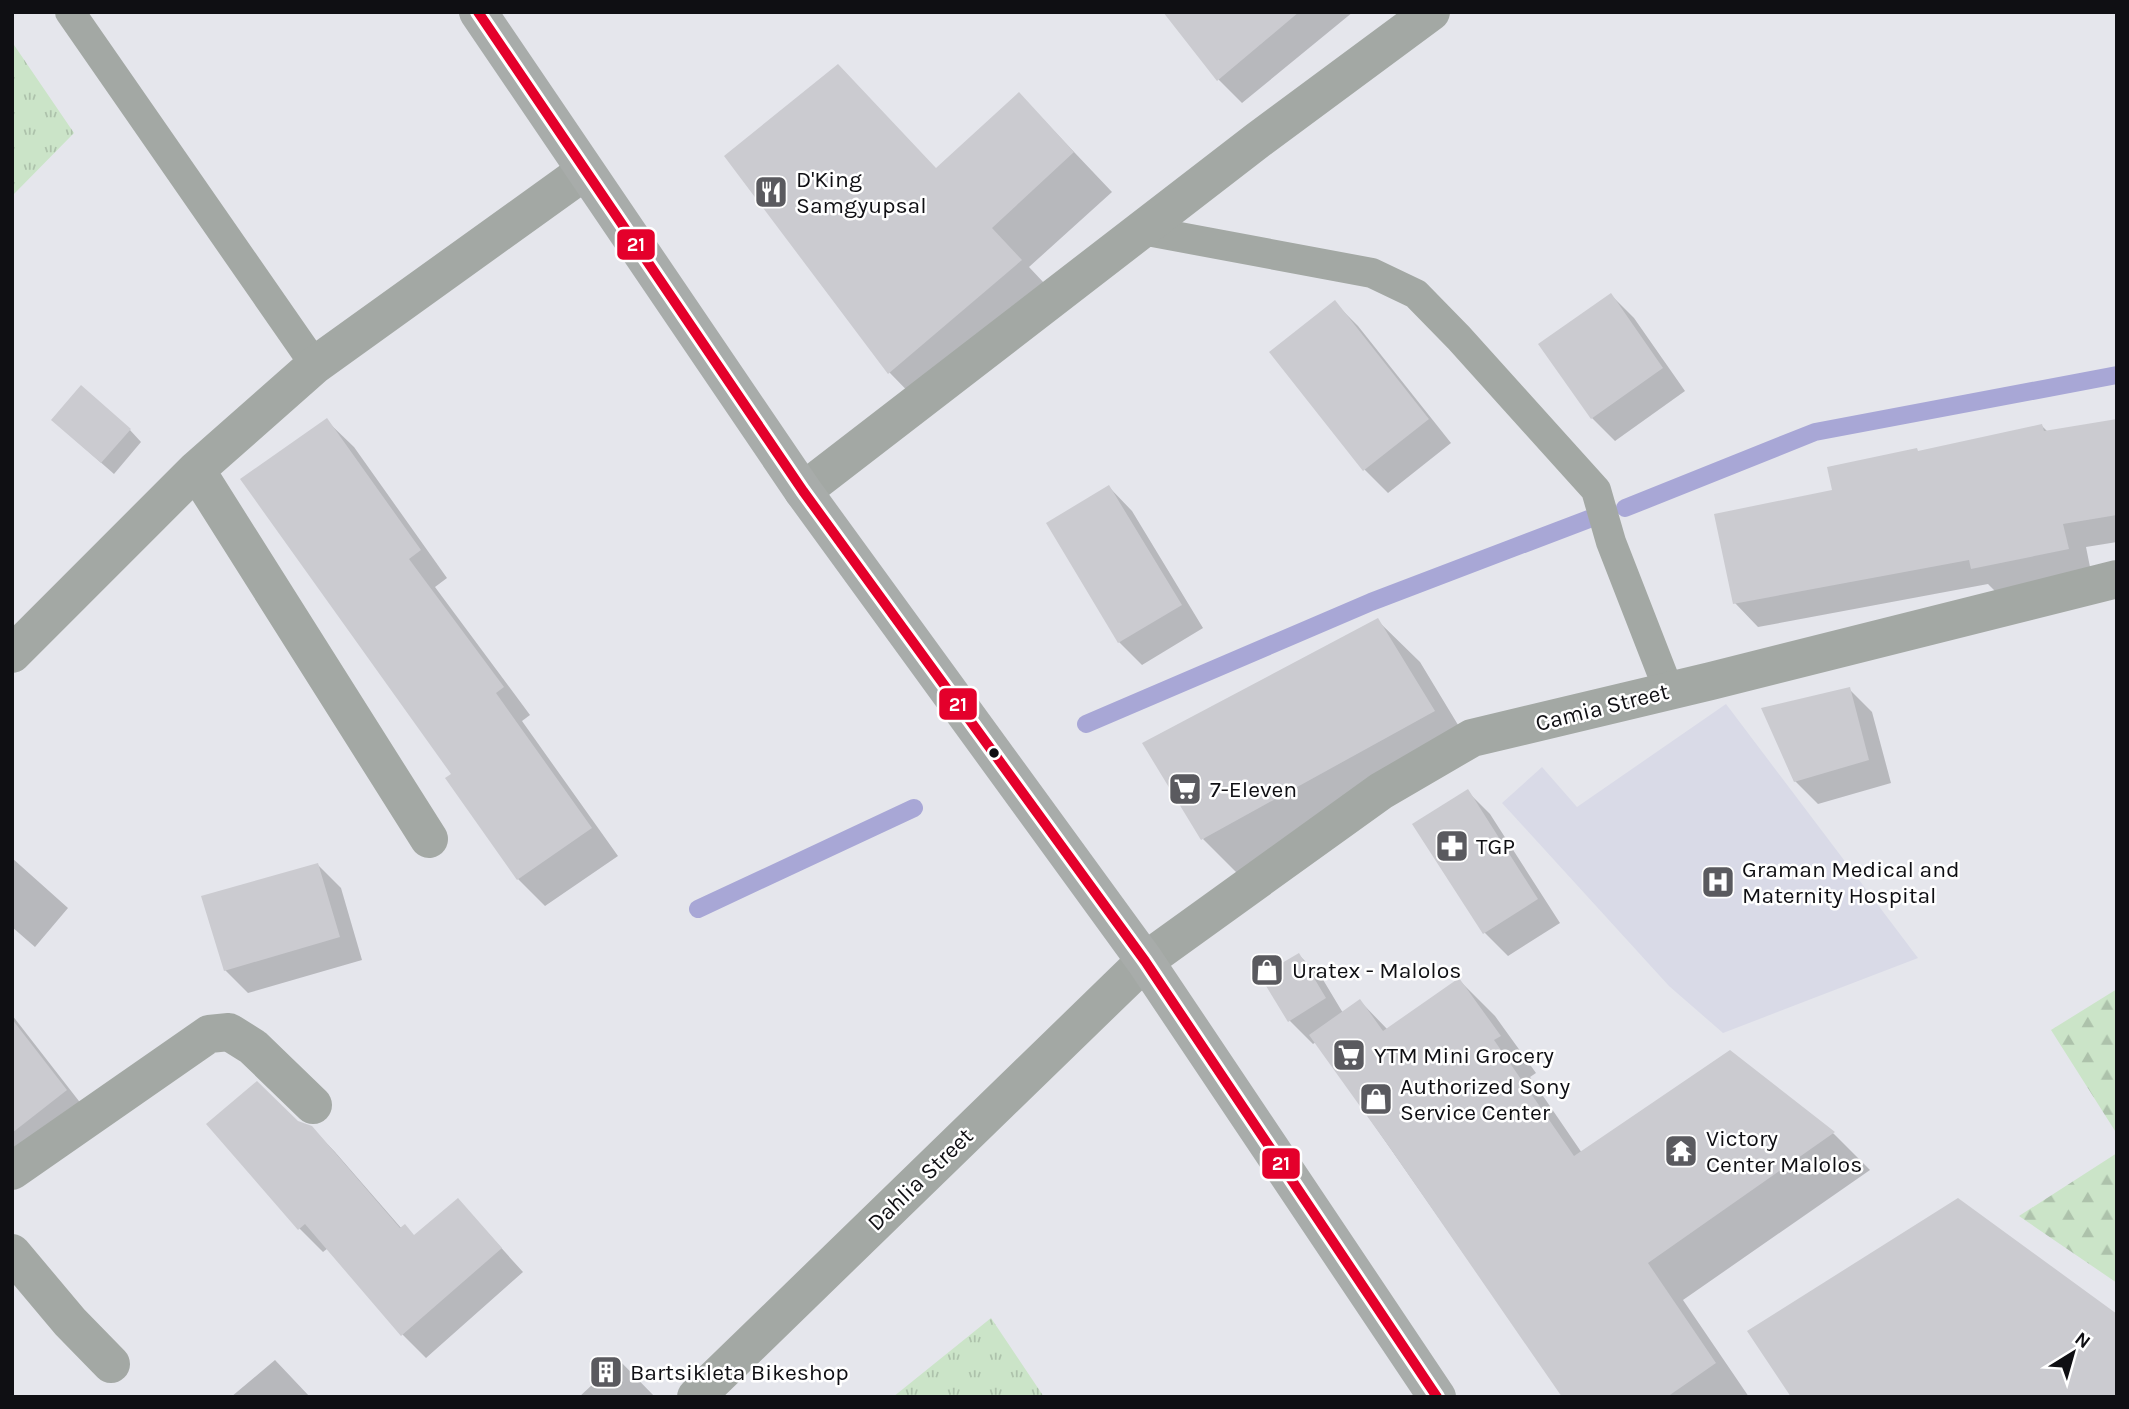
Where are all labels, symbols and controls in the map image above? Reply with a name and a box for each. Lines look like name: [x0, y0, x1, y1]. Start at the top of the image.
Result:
place label: D'King Samgyupsal: [796, 166, 927, 219]
restaurant icon: D'King Samgyupsal: [752, 173, 790, 211]
line badge: 21: [616, 228, 656, 261]
text: 21: [627, 234, 645, 256]
street label: Camia Street: [1533, 678, 1672, 737]
line badge: 21: [938, 687, 978, 721]
text: 21: [949, 694, 967, 716]
unlabelled marker: [987, 746, 1001, 760]
supermarket icon: 7-Eleven: [1166, 770, 1204, 808]
place label: 7-Eleven: [1210, 776, 1297, 803]
pharmacy icon: TGP: [1433, 827, 1471, 865]
place label: TGP: [1476, 833, 1515, 860]
place label: Graman Medical and Maternity Hospital: [1742, 856, 1960, 909]
hospital icon: Graman Medical and Maternity Hospital: [1699, 863, 1737, 901]
shop icon: Uratex - Malolos: [1248, 951, 1286, 989]
place label: Uratex - Malolos: [1292, 957, 1461, 984]
supermarket icon: YTM Mini Grocery: [1330, 1036, 1368, 1074]
place label: YTM Mini Grocery: [1374, 1042, 1554, 1069]
place label: Authorized Sony Service Center: [1400, 1073, 1571, 1126]
shop icon: Authorized Sony Service Center: [1357, 1080, 1395, 1118]
street label: Dahlia Street: [862, 1122, 979, 1236]
place label: Victory Center Malolos: [1706, 1125, 1862, 1178]
temple icon: Victory Center Malolos: [1662, 1132, 1700, 1170]
line badge: 21: [1261, 1147, 1301, 1180]
text: 21: [1272, 1153, 1290, 1175]
north arrow: [2038, 1318, 2108, 1388]
text: N: [2071, 1327, 2095, 1353]
building icon: Bartsikleta Bikeshop: [587, 1353, 625, 1391]
place label: Bartsikleta Bikeshop: [630, 1359, 849, 1386]

